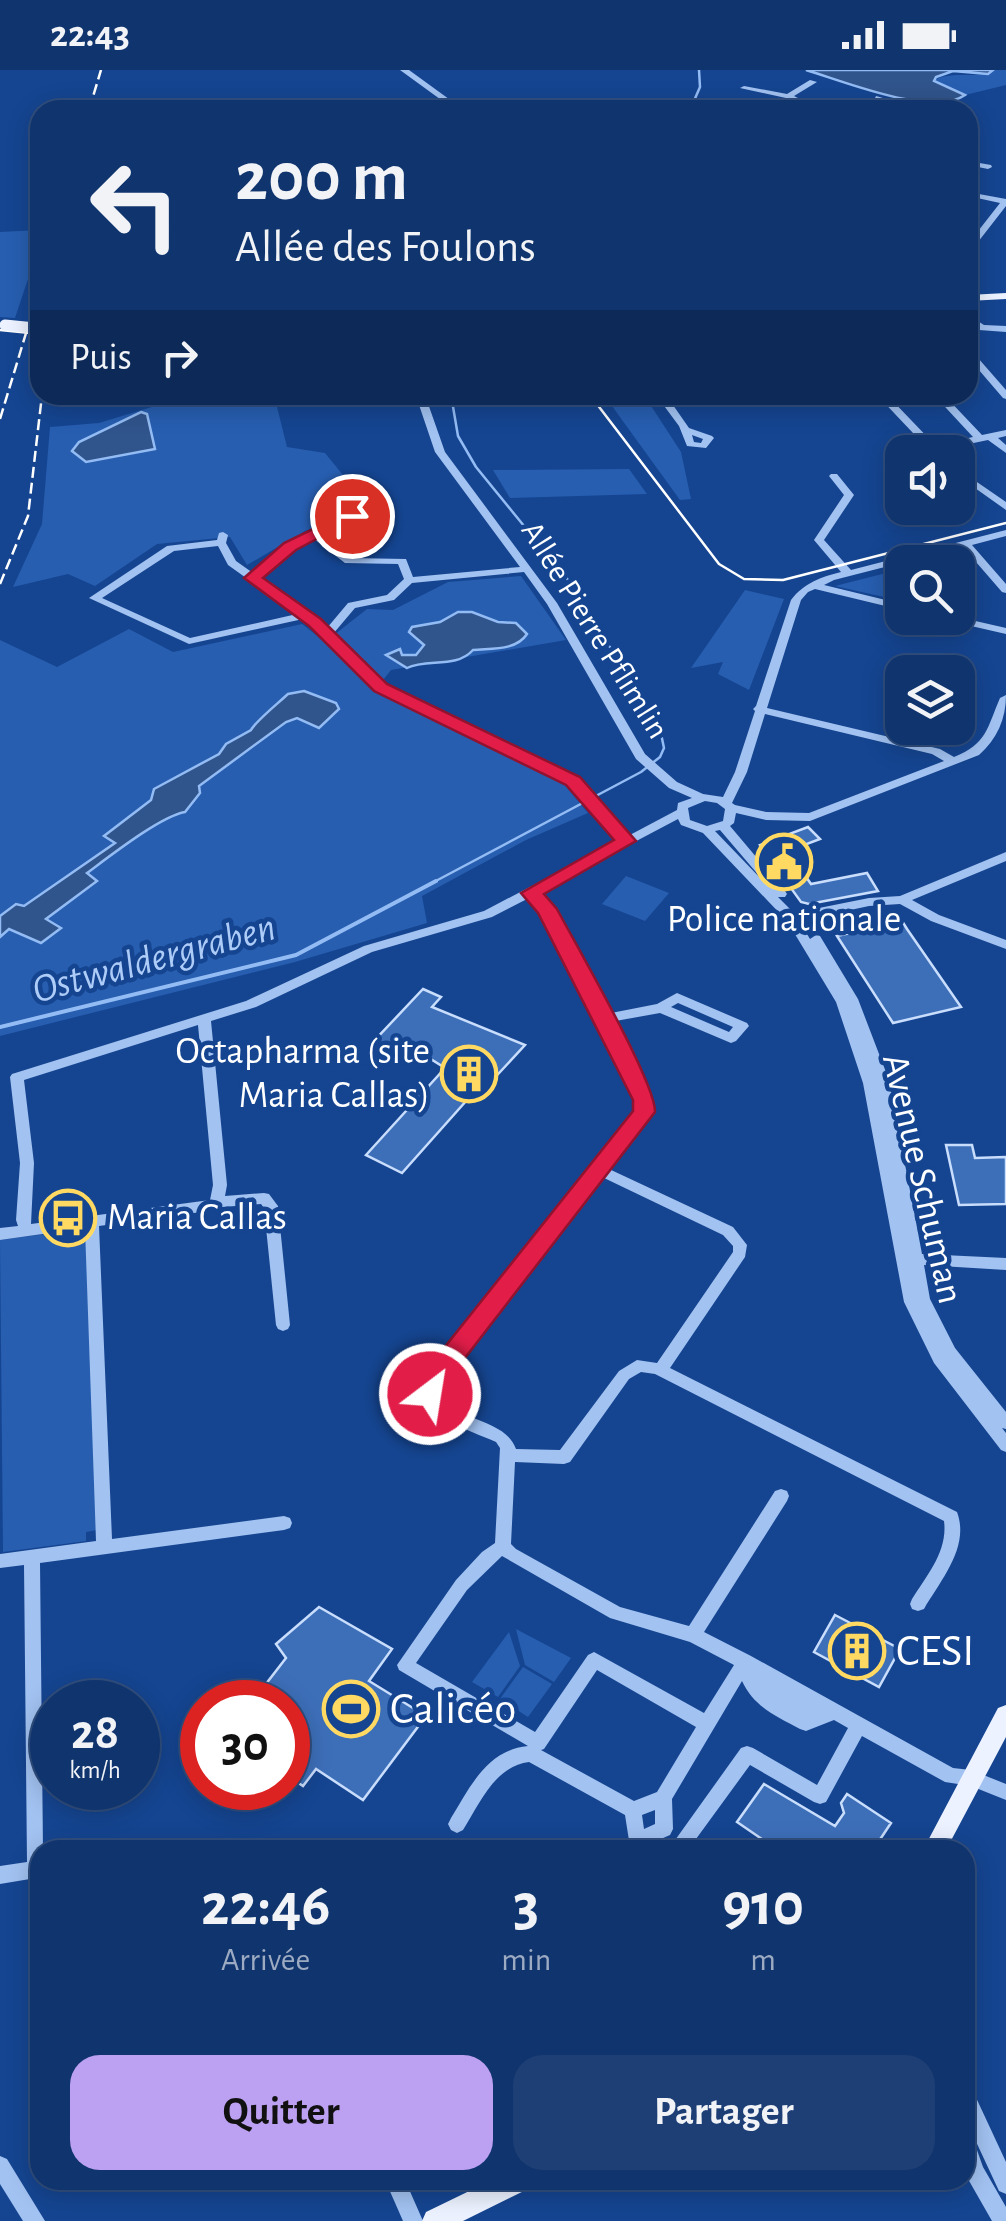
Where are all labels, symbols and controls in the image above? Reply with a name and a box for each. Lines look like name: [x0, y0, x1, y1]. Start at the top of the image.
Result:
text: 22:43: [50, 16, 130, 54]
icon: left: [70, 140, 200, 270]
text: 200 m: [235, 143, 408, 213]
text: Allée des Foulons: [235, 225, 536, 270]
icon: right: [152, 330, 207, 385]
text: Puis: [70, 339, 132, 377]
map controls: [885, 435, 975, 745]
button: sound: [885, 435, 975, 525]
pin: [310, 474, 395, 559]
icon: arrive: [325, 489, 380, 544]
street label: Allée Pierre Pflimlin: [515, 516, 675, 744]
button: search: [885, 545, 975, 635]
button: layers: [885, 655, 975, 745]
public building icon: Police nationale: [754, 832, 814, 892]
place label: Police nationale: [667, 901, 901, 939]
water label: Ostwaldergraben: [28, 907, 280, 1011]
place label: Octapharma (site Maria Callas): [175, 1033, 430, 1115]
building icon: Octapharma (site Maria Callas): [439, 1044, 499, 1104]
street label: Avenue Schuman: [875, 1051, 969, 1307]
bus stop icon: Maria Callas: [38, 1188, 98, 1248]
place label: Maria Callas: [107, 1199, 287, 1237]
position arrow: [378, 1342, 482, 1446]
building icon: CESI: [827, 1621, 887, 1681]
place label: CESI: [896, 1629, 974, 1674]
sports icon: Calicéo: [321, 1679, 381, 1739]
speed limit sign: 30: [180, 1680, 310, 1810]
place label: Calicéo: [390, 1687, 516, 1732]
text: 28: [71, 1708, 119, 1758]
text: km/h: [69, 1758, 121, 1783]
text: 22:46: [201, 1876, 330, 1936]
text: 3: [513, 1876, 539, 1936]
text: 910: [722, 1876, 804, 1936]
text: Arrivée: [221, 1944, 310, 1976]
text: min: [501, 1944, 551, 1976]
text: m: [750, 1944, 776, 1976]
button: Quitter: [70, 2055, 493, 2170]
button: Partager: [513, 2055, 935, 2170]

